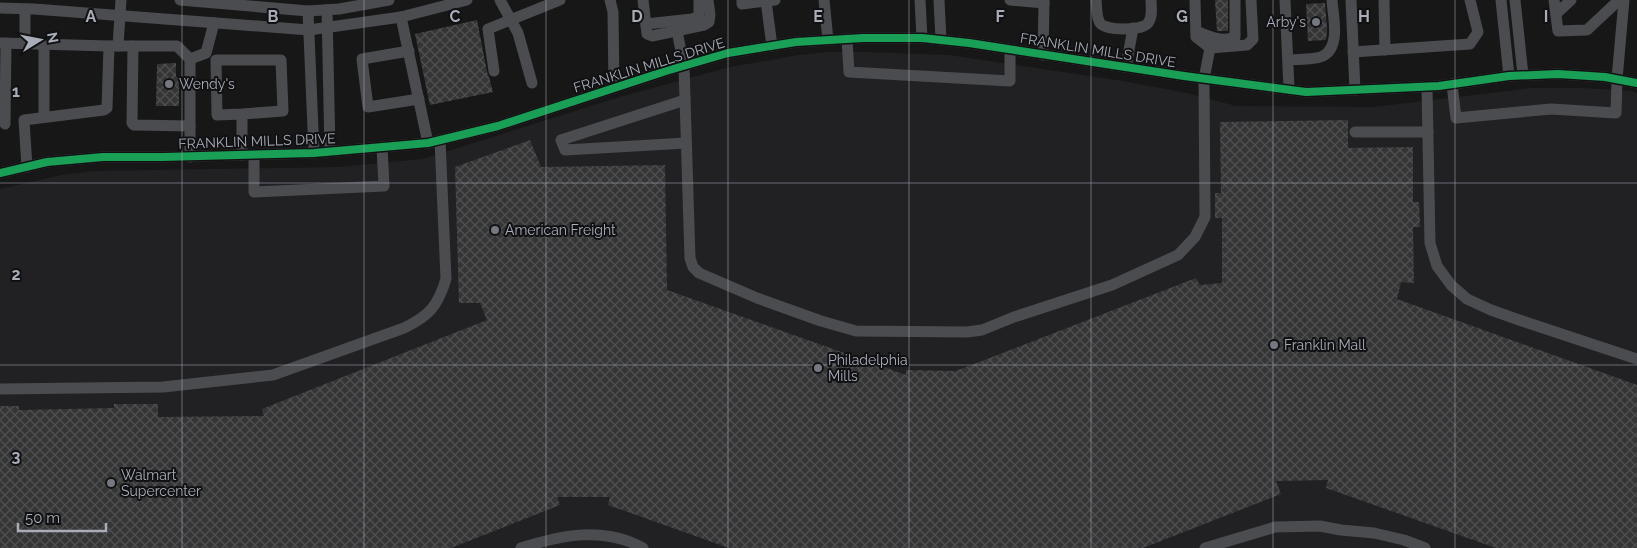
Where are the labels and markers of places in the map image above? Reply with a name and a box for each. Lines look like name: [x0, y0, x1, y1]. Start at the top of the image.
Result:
place label: Arby's: [1266, 14, 1306, 30]
marker: Arby's: [1310, 16, 1322, 28]
place label: Wendy's: [179, 76, 235, 92]
marker: Wendy's: [163, 78, 175, 90]
place label: American Freight: [505, 222, 616, 238]
marker: American Freight: [489, 224, 501, 236]
place label: Franklin Mall: [1284, 337, 1366, 353]
marker: Franklin Mall: [1268, 339, 1280, 351]
place label: Philadelphia Mills: [828, 352, 908, 384]
marker: Philadelphia Mills: [812, 362, 824, 374]
place label: Walmart Supercenter: [121, 467, 201, 499]
marker: Walmart Supercenter: [105, 477, 117, 489]

